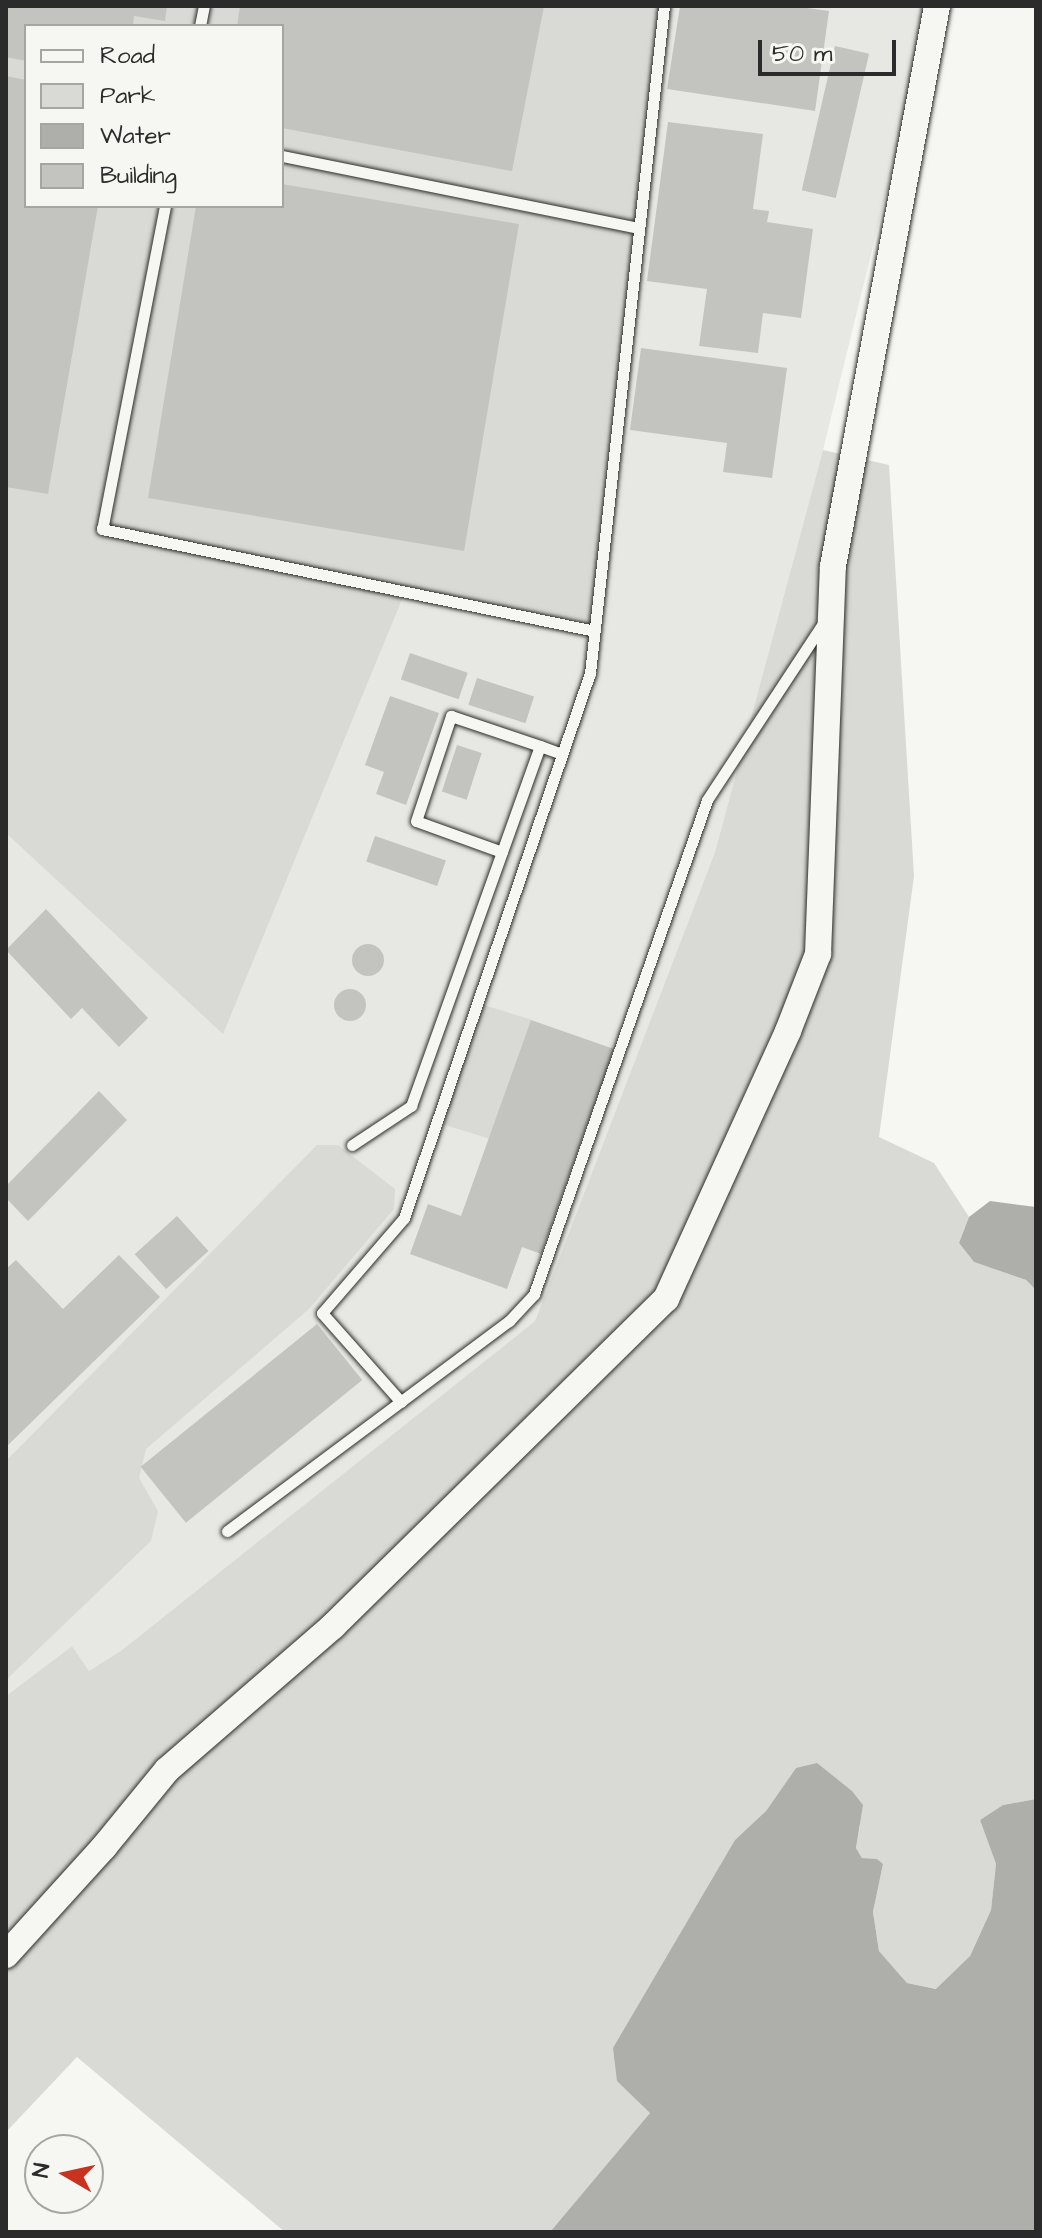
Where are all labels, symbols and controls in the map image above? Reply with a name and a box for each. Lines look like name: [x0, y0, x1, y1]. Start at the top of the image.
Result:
legend: [24, 24, 284, 208]
scale bar: [762, 24, 900, 74]
text: 50 m: [772, 37, 832, 71]
text: Road: [100, 39, 155, 73]
text: Park: [100, 79, 156, 113]
text: Water: [100, 119, 171, 153]
text: Building: [100, 159, 177, 193]
north arrow: [24, 2134, 104, 2214]
text: N: [25, 2161, 58, 2180]

